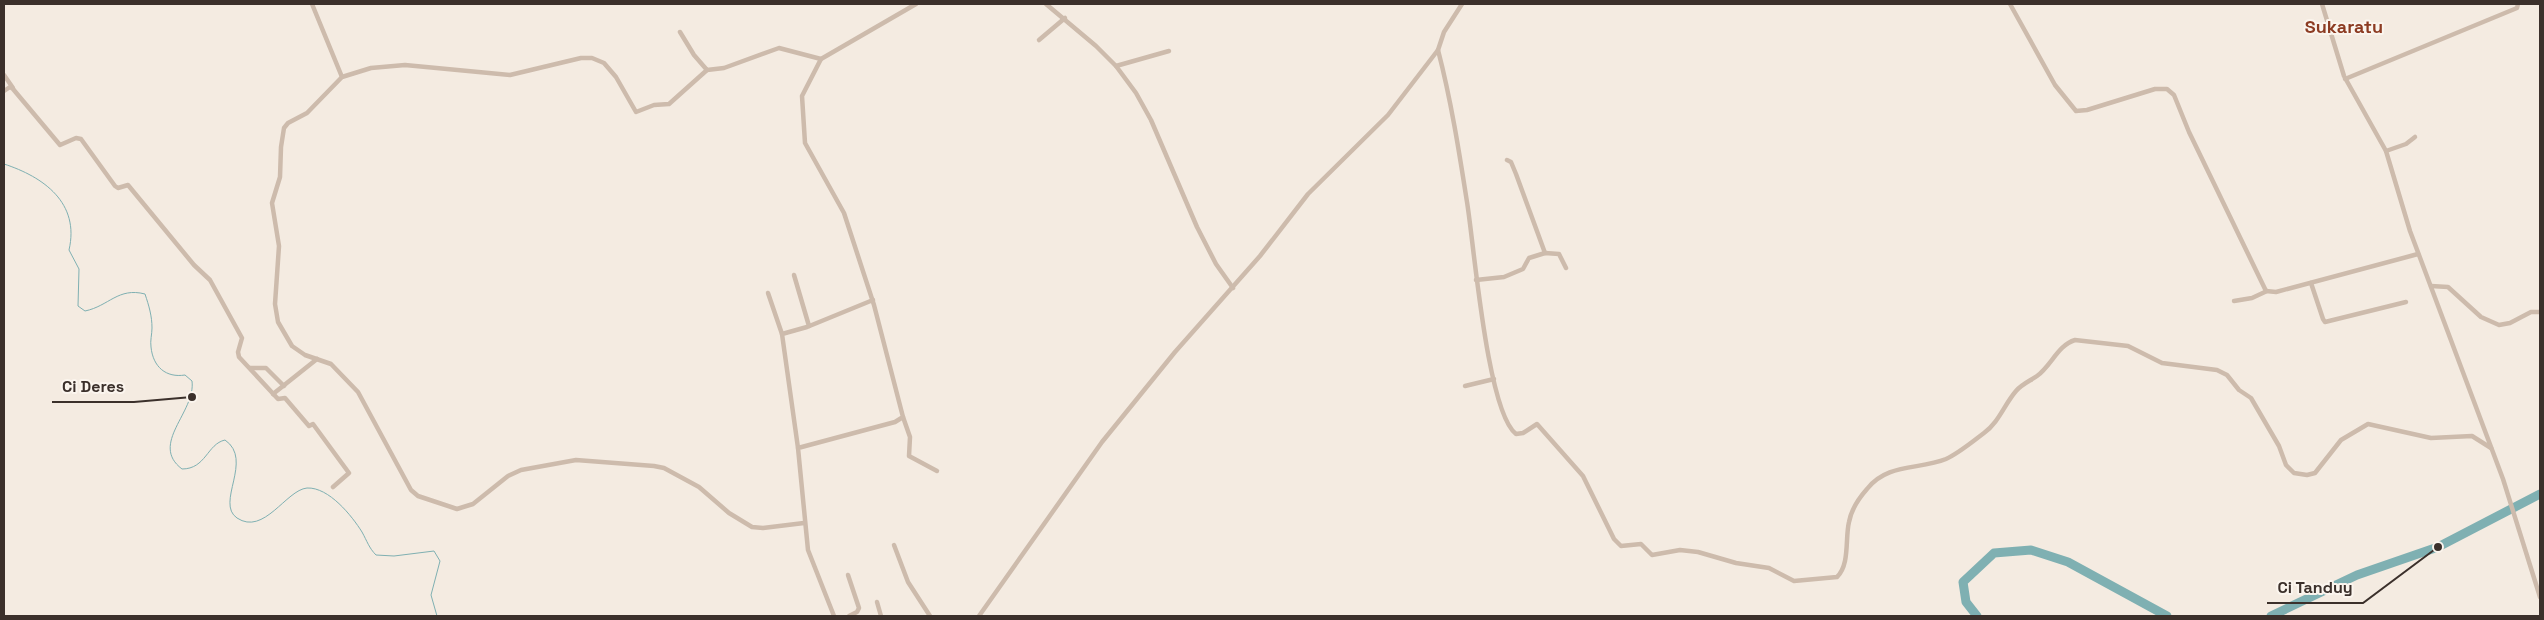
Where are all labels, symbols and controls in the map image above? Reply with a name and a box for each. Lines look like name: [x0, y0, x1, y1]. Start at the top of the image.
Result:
district label: Sukaratu: [2305, 15, 2383, 38]
callout: Ci Deres: [52, 371, 134, 402]
text: Ci Deres: [62, 376, 124, 397]
callout: Ci Tanduy: [2267, 572, 2363, 603]
text: Ci Tanduy: [2277, 577, 2353, 598]

